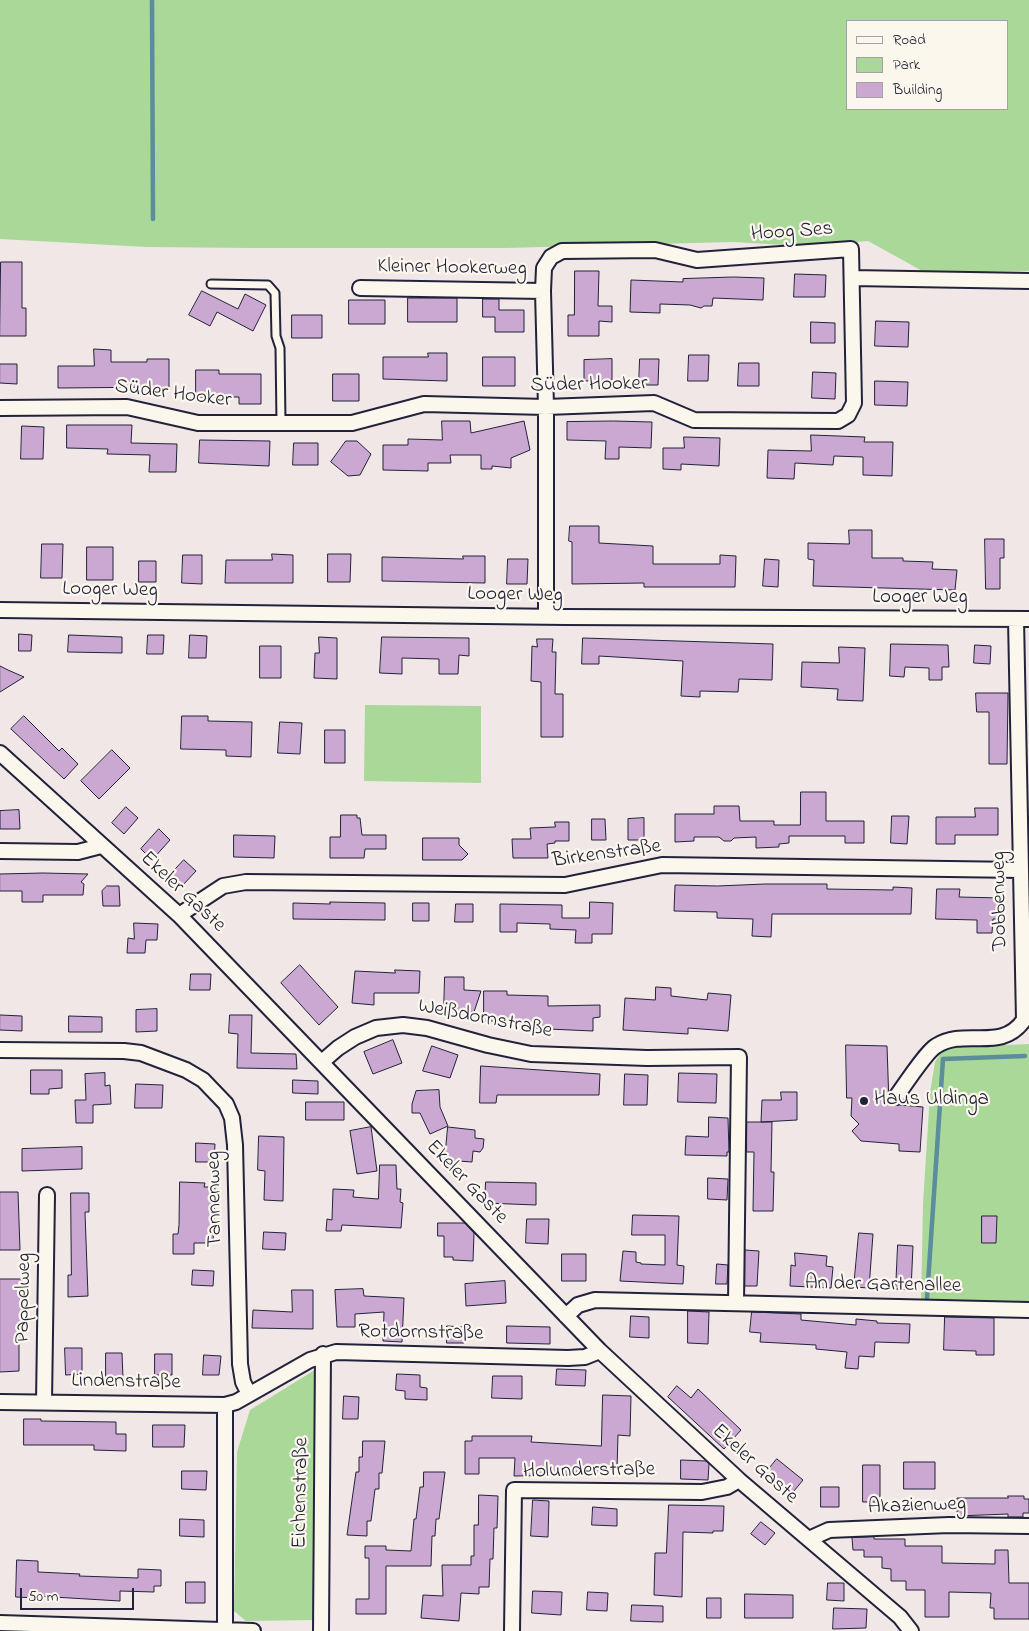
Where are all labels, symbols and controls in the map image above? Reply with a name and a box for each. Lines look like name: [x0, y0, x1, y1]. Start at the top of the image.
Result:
legend: [846, 20, 1009, 110]
text: Road: [893, 29, 926, 51]
text: Park: [893, 54, 920, 76]
text: Building: [893, 79, 942, 101]
street label: Hoog Ses: [750, 218, 834, 248]
street label: Kleiner Hookerweg: [377, 255, 527, 283]
street label: Süder Hooker: [530, 372, 648, 400]
street label: Süder Hooker: [113, 375, 233, 415]
street label: Looger Weg: [62, 578, 158, 604]
street label: Looger Weg: [467, 583, 563, 609]
street label: Looger Weg: [872, 586, 968, 612]
street label: Birkenstraße: [551, 835, 663, 875]
street label: Ekeler Gaste: [134, 847, 230, 939]
street label: Dobbenweg: [988, 851, 1014, 951]
street label: Weißdornstraße: [416, 995, 554, 1045]
place label: Haus Uldinga: [874, 1088, 989, 1114]
marker: Haus Uldinga: [858, 1095, 870, 1107]
street label: Ekeler Gaste: [420, 1136, 512, 1230]
street label: Tannenweg: [203, 1151, 229, 1247]
street label: Pappelweg: [12, 1252, 38, 1344]
street label: An der Gartenallee: [805, 1272, 961, 1300]
street label: Rotdornstraße: [358, 1320, 484, 1348]
street label: Lindenstraße: [71, 1369, 181, 1397]
street label: Ekeler Gaste: [706, 1420, 802, 1510]
street label: Eichenstraße: [288, 1437, 316, 1549]
street label: Holunderstraße: [523, 1458, 655, 1486]
street label: Akazienweg: [867, 1493, 967, 1521]
scale bar: [22, 1578, 136, 1610]
text: 50 m: [28, 1586, 58, 1608]

